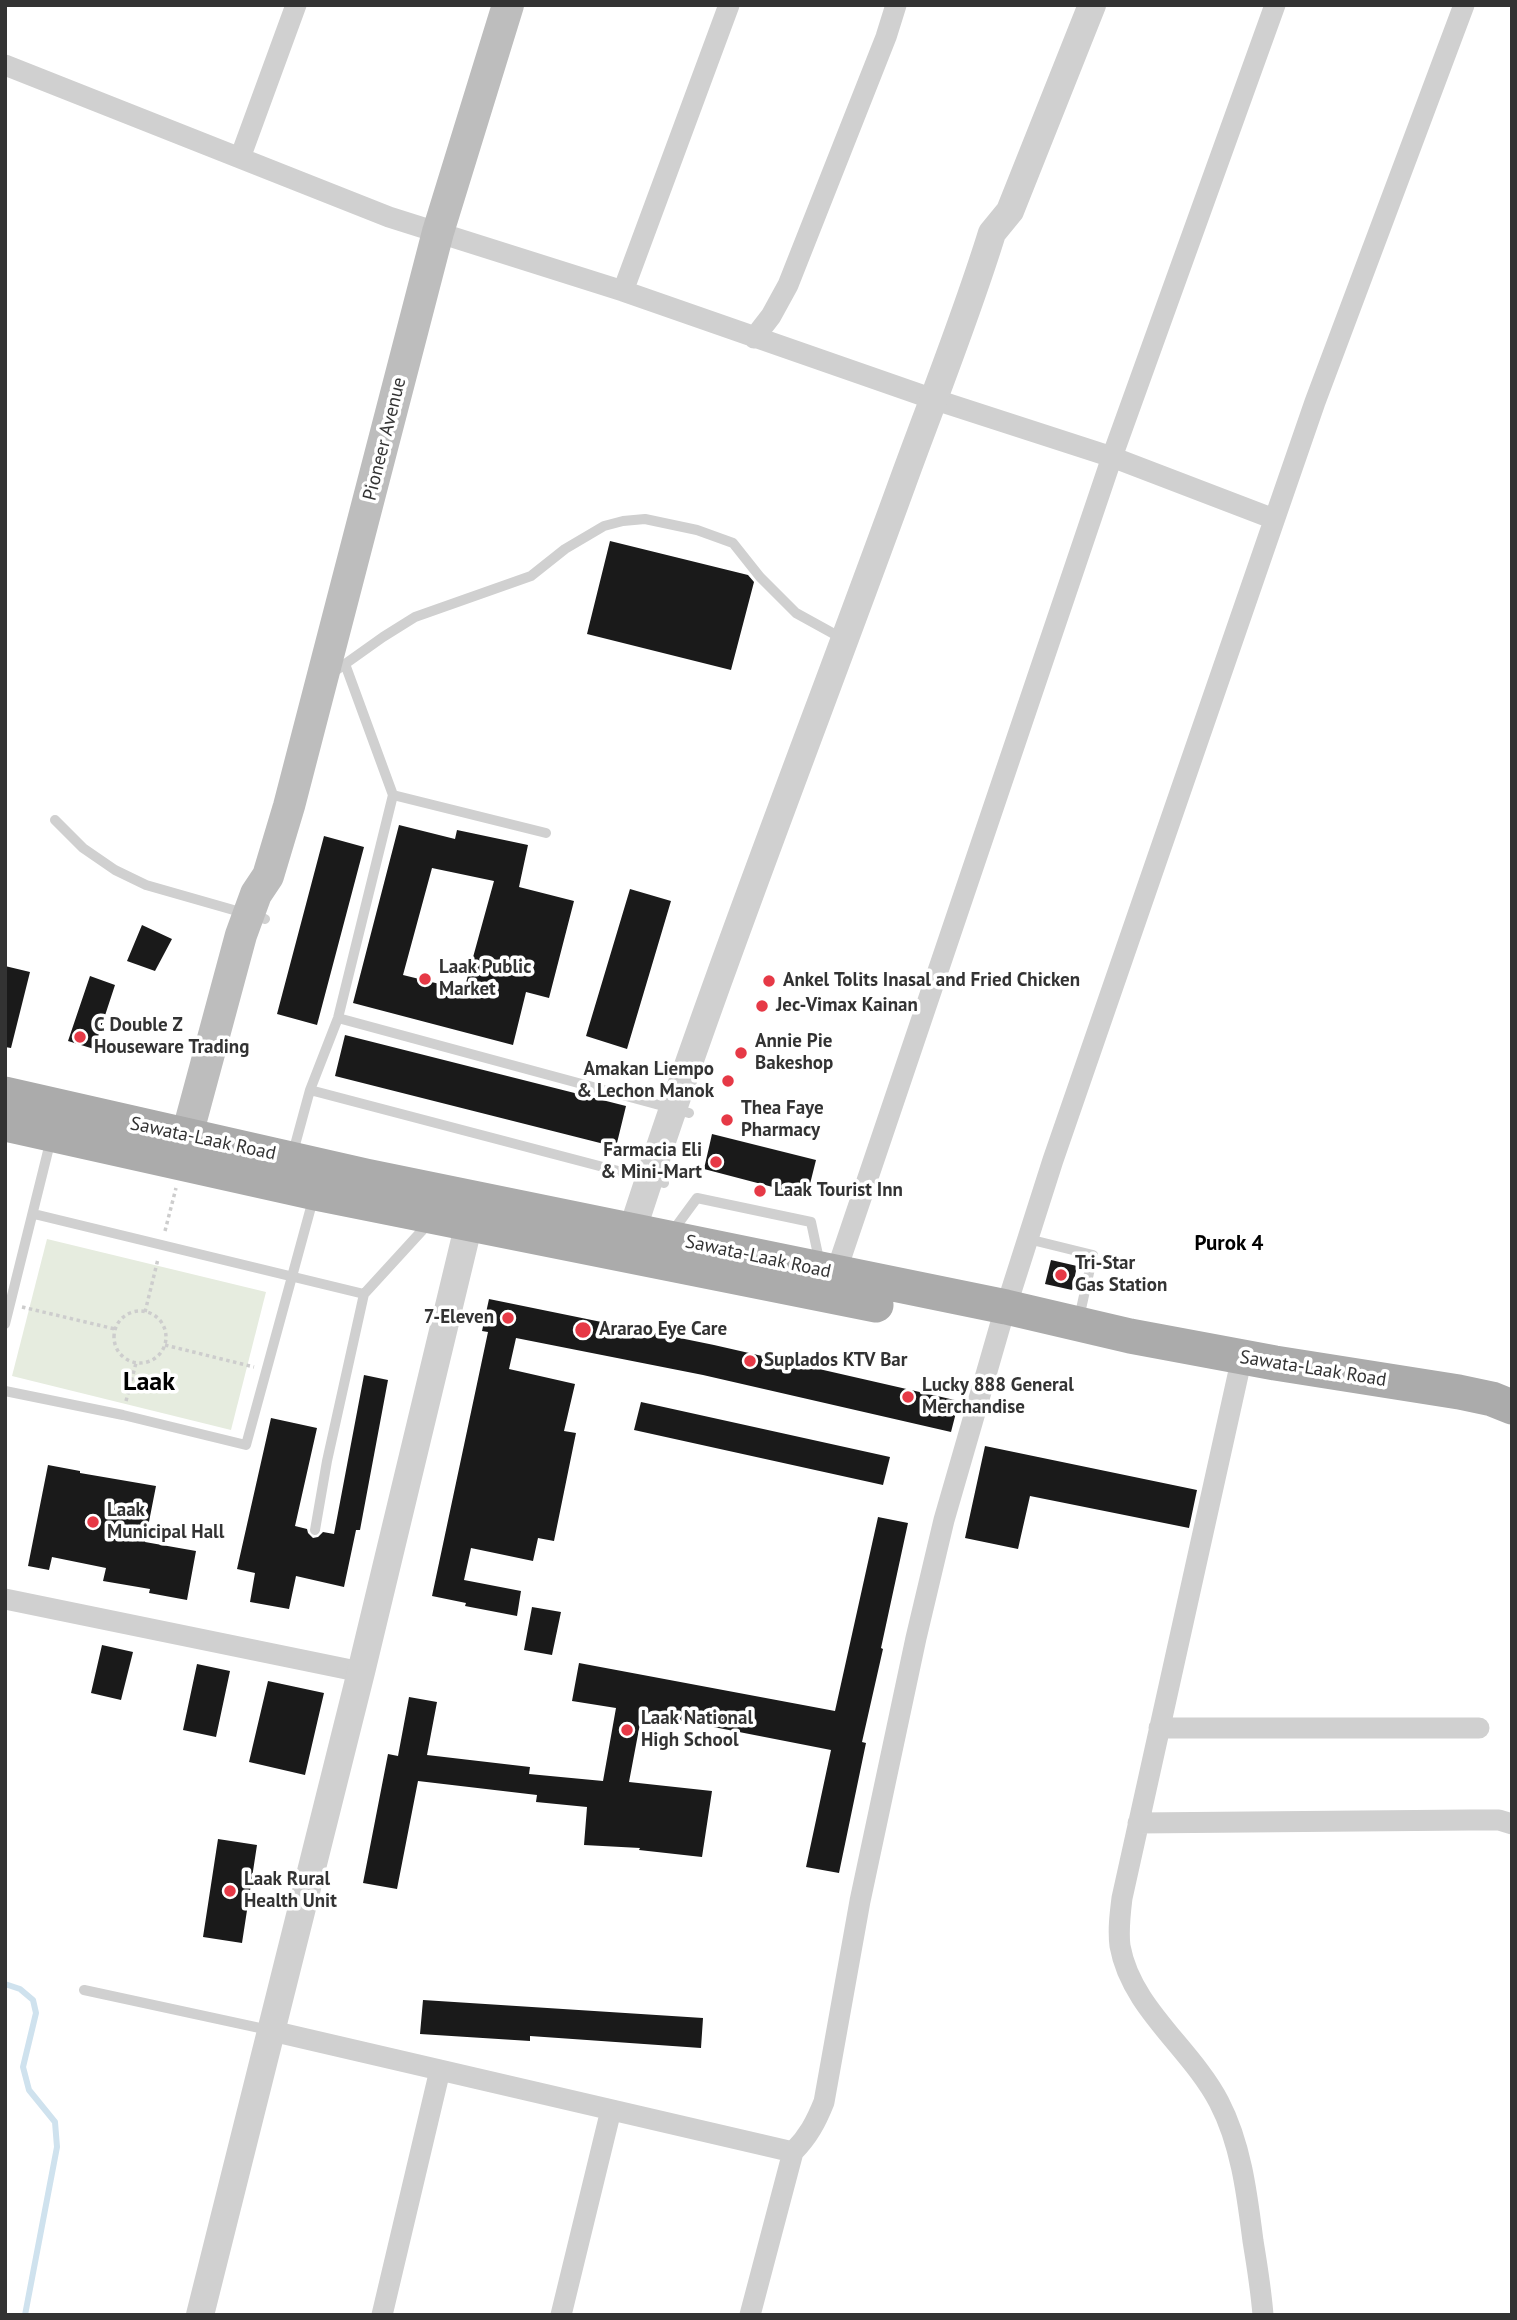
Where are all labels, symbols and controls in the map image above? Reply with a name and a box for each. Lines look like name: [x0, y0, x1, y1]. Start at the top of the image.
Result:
street label: Pioneer Avenue: [359, 375, 411, 503]
place label: Laak Public Market: [439, 957, 531, 1001]
place label: Ankel Tolits Inasal and Fried Chicken: [783, 970, 1080, 992]
marker: Laak Public Market: [417, 971, 433, 987]
marker: Ankel Tolits Inasal and Fried Chicken: [761, 973, 777, 989]
place label: Jec-Vimax Kainan: [776, 995, 918, 1017]
marker: Jec-Vimax Kainan: [754, 998, 770, 1014]
place label: C Double Z Houseware Trading: [94, 1015, 249, 1059]
marker: C Double Z Houseware Trading: [72, 1029, 88, 1045]
place label: Annie Pie Bakeshop: [755, 1031, 833, 1075]
marker: Annie Pie Bakeshop: [733, 1045, 749, 1061]
place label: Amakan Liempo & Lechon Manok: [577, 1059, 714, 1103]
marker: Amakan Liempo & Lechon Manok: [720, 1073, 736, 1089]
place label: Thea Faye Pharmacy: [741, 1098, 824, 1142]
street label: Sawata-Laak Road: [128, 1112, 278, 1166]
marker: Thea Faye Pharmacy: [719, 1112, 735, 1128]
place label: Farmacia Eli & Mini-Mart: [601, 1140, 702, 1184]
marker: Farmacia Eli & Mini-Mart: [708, 1154, 724, 1170]
place label: Laak Tourist Inn: [774, 1180, 903, 1202]
marker: Laak Tourist Inn: [752, 1183, 768, 1199]
street label: Sawata-Laak Road: [683, 1230, 833, 1284]
district label: Purok 4: [1195, 1231, 1263, 1257]
place label: Tri-Star Gas Station: [1075, 1253, 1167, 1297]
marker: Tri-Star Gas Station: [1053, 1267, 1069, 1283]
place label: 7-Eleven: [424, 1307, 494, 1329]
marker: 7-Eleven: [500, 1310, 516, 1326]
place label: Ararao Eye Care: [599, 1319, 727, 1341]
marker: Ararao Eye Care: [573, 1320, 593, 1340]
street label: Sawata-Laak Road: [1238, 1346, 1388, 1392]
place label: Suplados KTV Bar: [764, 1350, 907, 1372]
marker: Suplados KTV Bar: [742, 1353, 758, 1369]
district label: Laak: [123, 1367, 175, 1399]
place label: Lucky 888 General Merchandise: [922, 1375, 1074, 1419]
marker: Lucky 888 General Merchandise: [900, 1389, 916, 1405]
place label: Laak Municipal Hall: [107, 1500, 224, 1544]
marker: Laak Municipal Hall: [85, 1514, 101, 1530]
place label: Laak National High School: [641, 1708, 753, 1752]
marker: Laak National High School: [619, 1722, 635, 1738]
place label: Laak Rural Health Unit: [244, 1869, 337, 1913]
marker: Laak Rural Health Unit: [222, 1883, 238, 1899]

